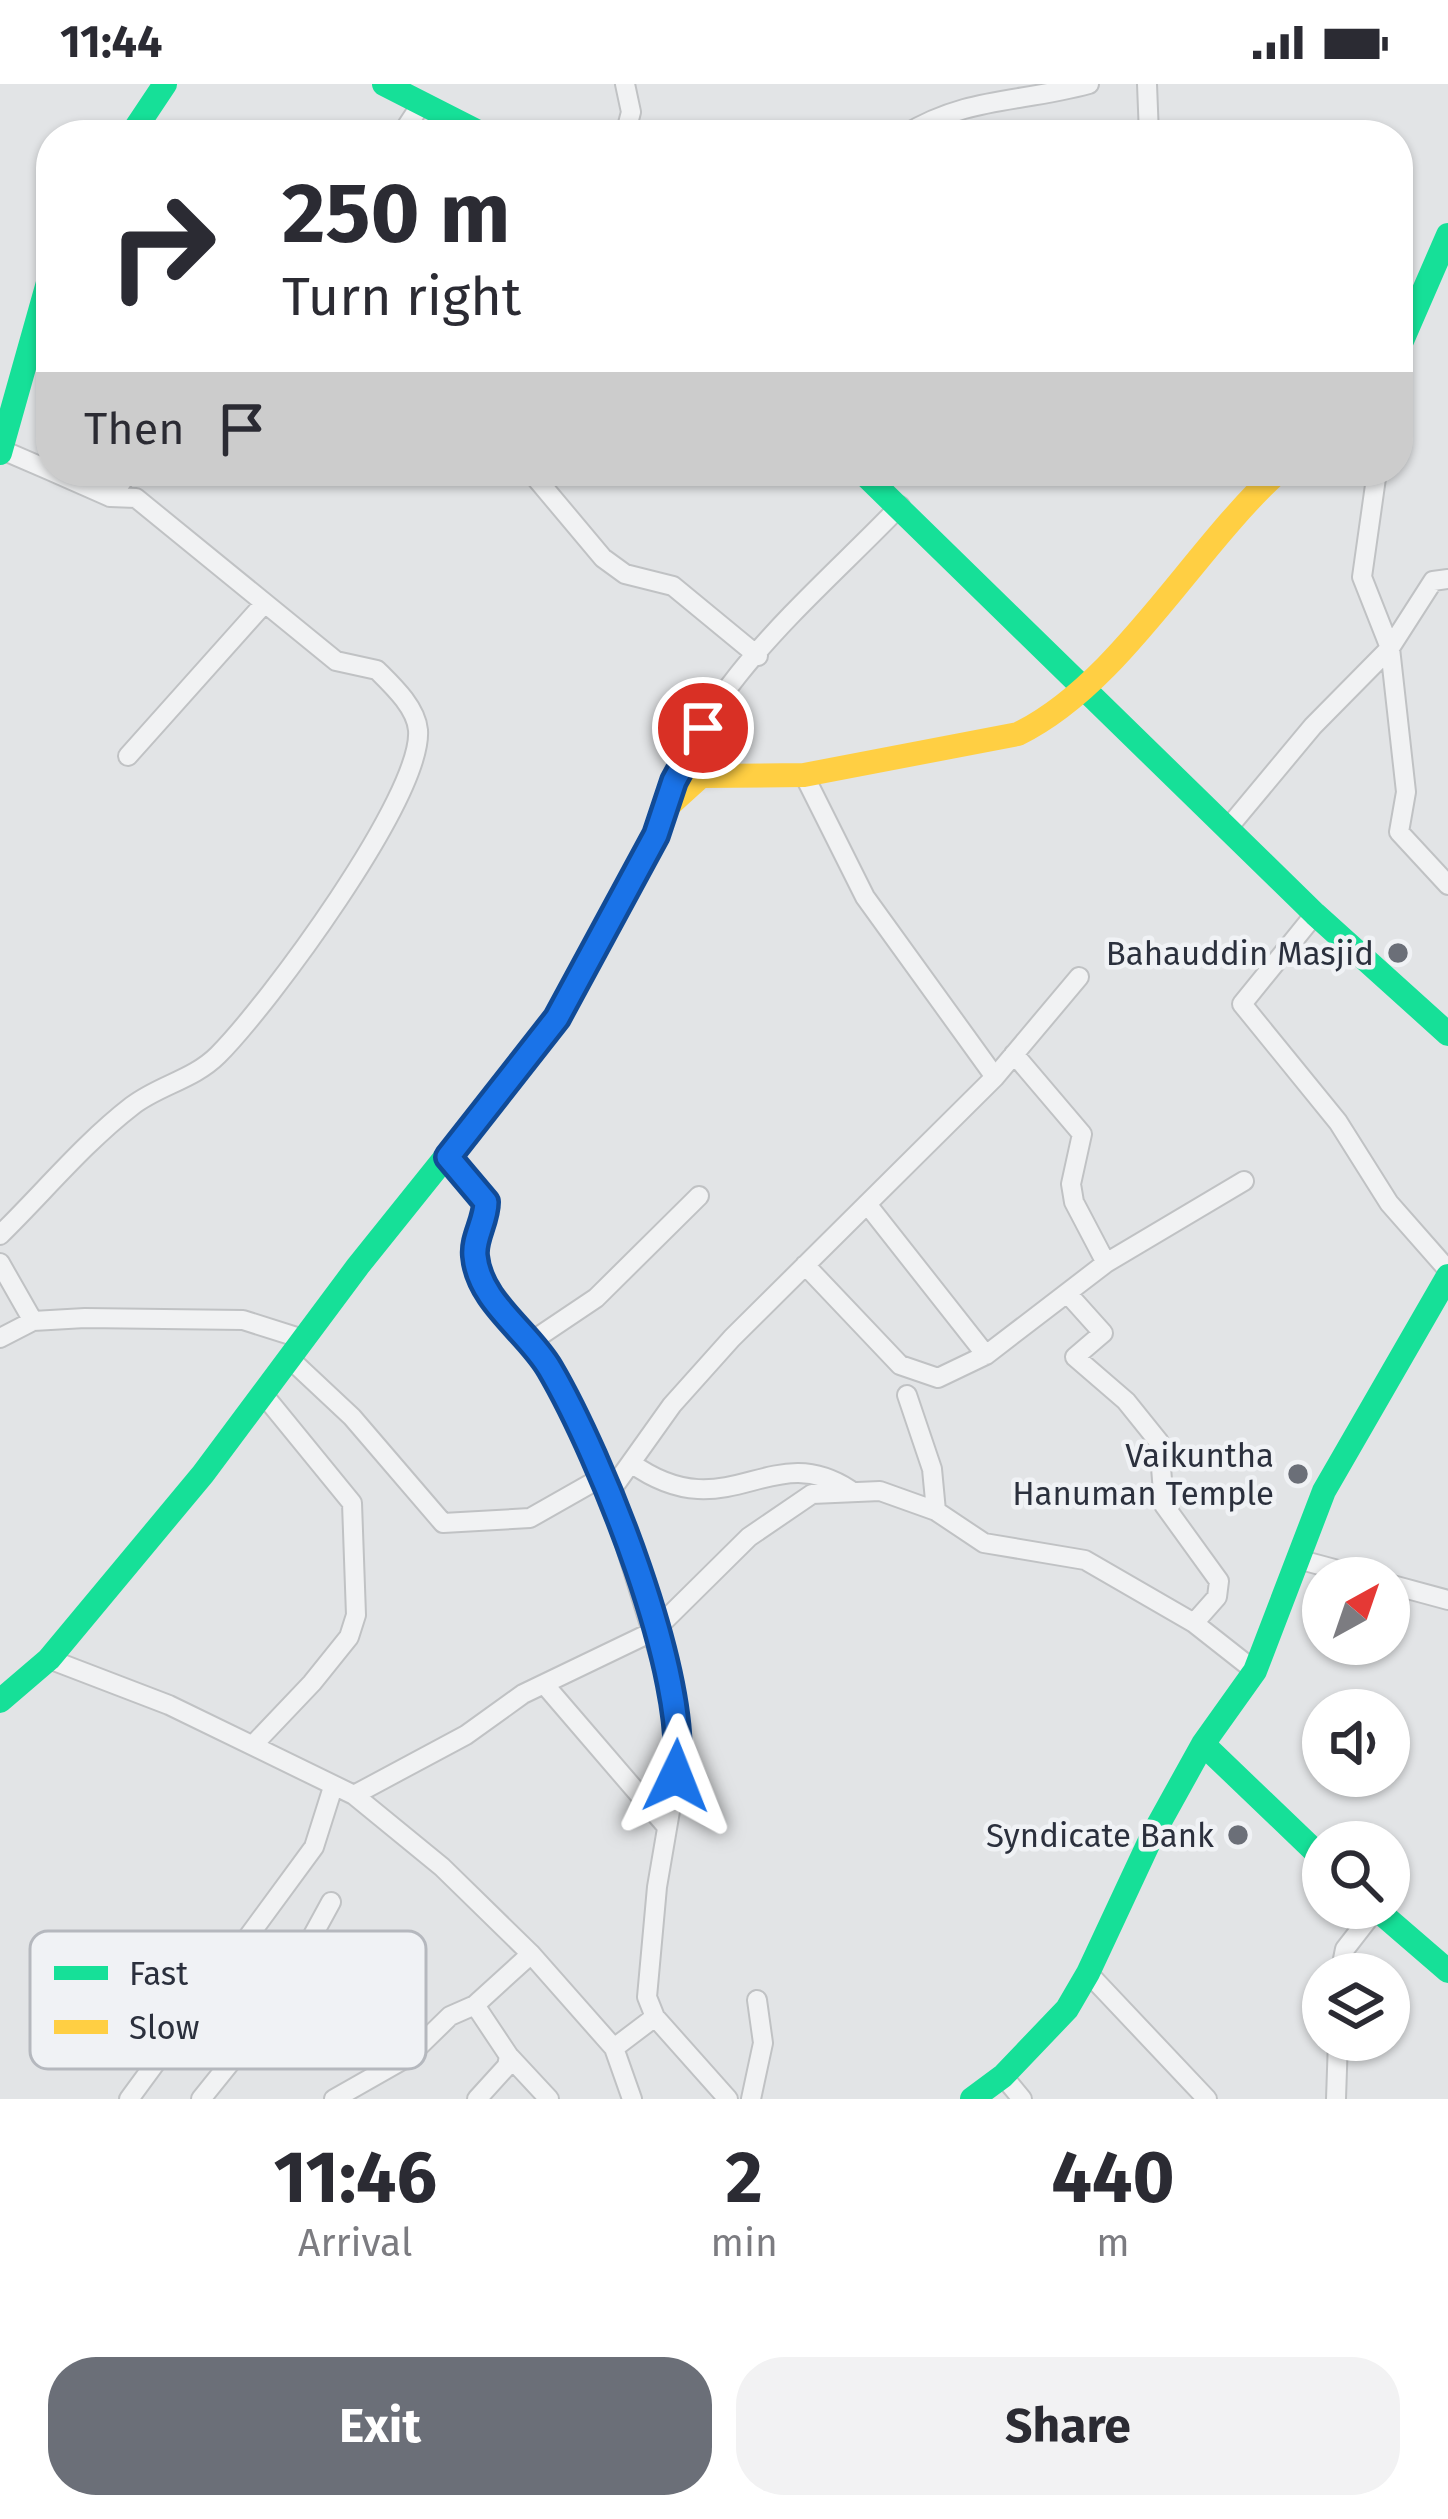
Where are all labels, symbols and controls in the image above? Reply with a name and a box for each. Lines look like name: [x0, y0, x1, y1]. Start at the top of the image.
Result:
text: 11:44: [60, 15, 162, 69]
text: 250 m: [282, 163, 510, 264]
icon: right: [84, 168, 240, 324]
text: Turn right: [282, 265, 521, 329]
icon: arrive: [209, 396, 275, 462]
text: Then: [84, 402, 185, 456]
pin: [652, 677, 754, 779]
icon: arrive: [670, 695, 736, 761]
place label: Bahauddin Masjid: [1106, 934, 1374, 974]
marker: Bahauddin Masjid: [1385, 940, 1411, 966]
place label: Vaikuntha Hanuman Temple: [1012, 1436, 1274, 1514]
marker: Vaikuntha Hanuman Temple: [1285, 1461, 1311, 1487]
north arrow: [1302, 1557, 1410, 1665]
map controls: [1302, 1557, 1410, 2061]
button: sound: [1302, 1689, 1410, 1797]
position arrow: [613, 1713, 739, 1839]
place label: Syndicate Bank: [986, 1816, 1214, 1856]
button: search: [1302, 1821, 1410, 1929]
marker: Syndicate Bank: [1225, 1822, 1251, 1848]
legend: [30, 1931, 426, 2069]
button: layers: [1302, 1953, 1410, 2061]
text: Fast: [129, 1954, 188, 1994]
text: Slow: [129, 2008, 199, 2048]
text: 11:46: [273, 2135, 437, 2221]
text: 2: [726, 2135, 763, 2221]
text: 440: [1051, 2135, 1175, 2221]
text: Arrival: [298, 2220, 412, 2266]
text: min: [710, 2220, 778, 2266]
text: m: [1096, 2220, 1130, 2266]
button: Exit: [48, 2357, 712, 2495]
button: Share: [736, 2357, 1400, 2495]

